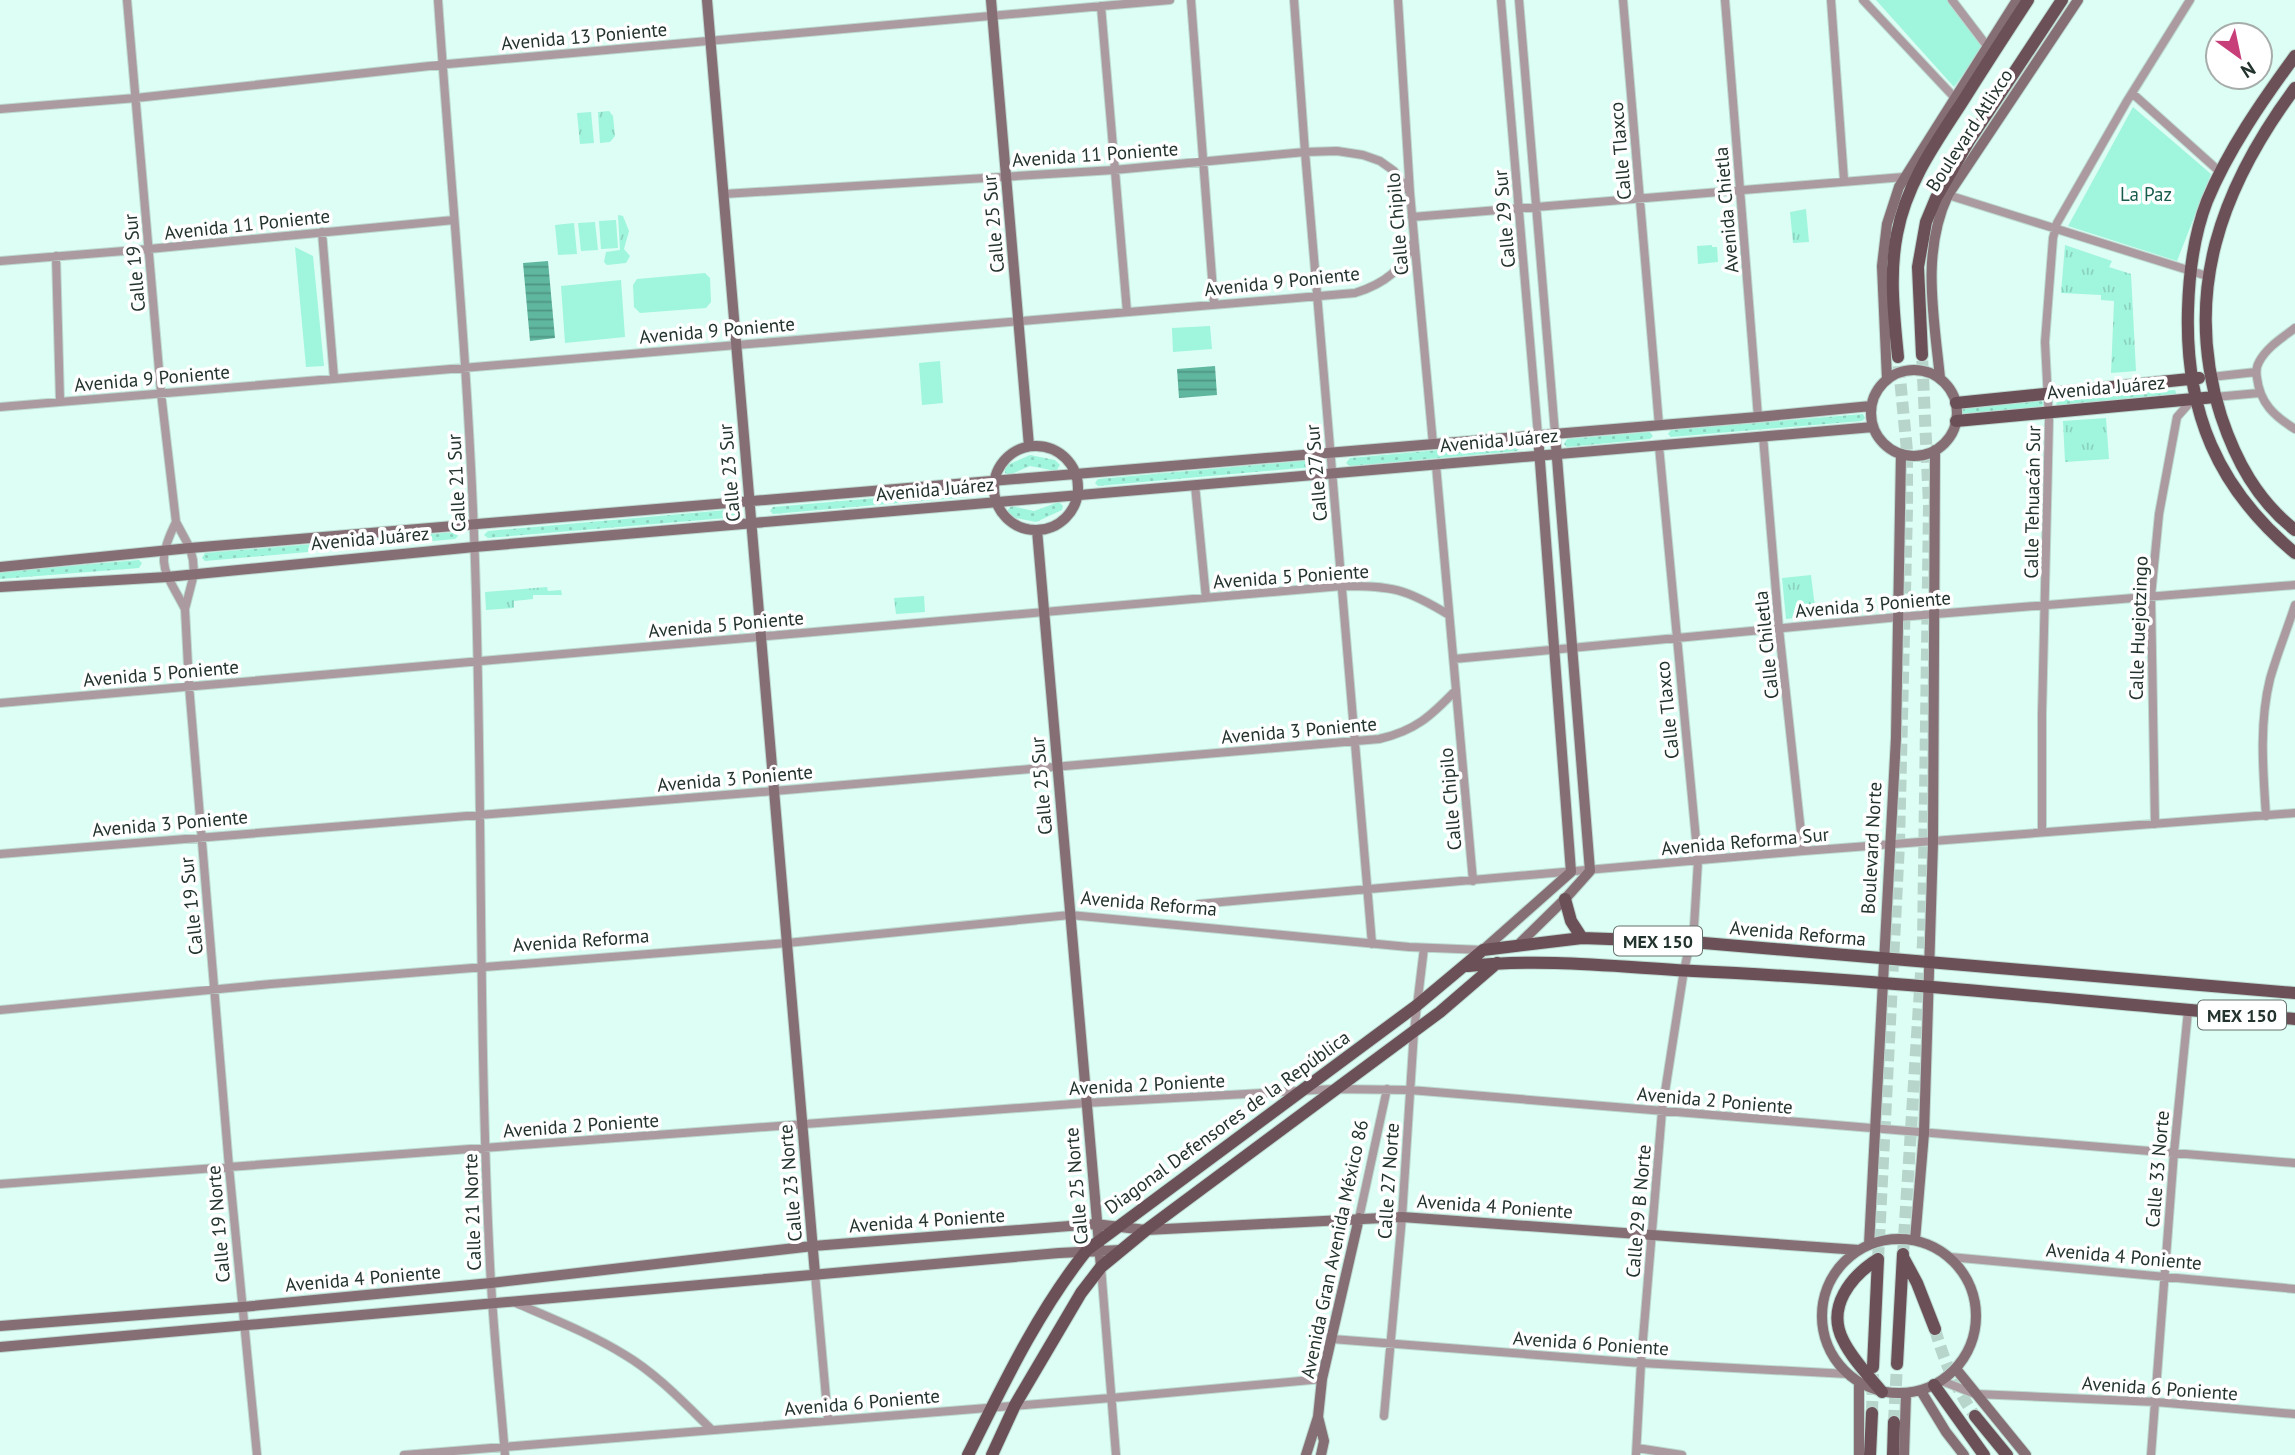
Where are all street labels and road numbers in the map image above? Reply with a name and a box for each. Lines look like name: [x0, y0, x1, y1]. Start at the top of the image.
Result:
street label: Avenida 13 Poniente: [500, 17, 668, 55]
street label: Boulevard Atlixco: [1920, 64, 2018, 196]
street label: Calle Tlaxco: [1604, 101, 1636, 201]
street label: Avenida 11 Poniente: [1011, 136, 1179, 172]
street label: Avenida Chietla: [1709, 146, 1743, 274]
street label: Calle 29 Sur: [1488, 168, 1520, 269]
street label: Calle Chipilo: [1381, 172, 1413, 276]
street label: Calle 25 Sur: [977, 173, 1009, 274]
street label: Avenida 11 Poniente: [163, 203, 331, 245]
street label: Calle 19 Sur: [118, 212, 150, 313]
street label: Avenida 9 Poniente: [1203, 261, 1361, 301]
street label: Avenida 9 Poniente: [638, 311, 796, 349]
street label: Avenida 9 Poniente: [73, 359, 231, 397]
street label: Avenida Juárez: [2046, 370, 2166, 404]
street label: Calle 23 Sur: [713, 422, 745, 523]
street label: Calle 27 Sur: [1300, 423, 1332, 523]
street label: Avenida Juárez: [1439, 423, 1559, 457]
street label: Calle Tehuacán Sur: [2019, 425, 2045, 579]
street label: Calle 21 Sur: [441, 433, 471, 533]
street label: Avenida Juárez: [875, 472, 995, 506]
street label: Avenida Juárez: [310, 521, 430, 555]
street label: Calle Huejotzingo: [2123, 555, 2153, 701]
street label: Avenida 5 Poniente: [1212, 559, 1370, 593]
street label: Avenida 3 Poniente: [1794, 585, 1952, 623]
street label: Calle Chiletla: [1748, 590, 1784, 700]
street label: Avenida 5 Poniente: [647, 605, 805, 643]
street label: Avenida 5 Poniente: [82, 654, 240, 692]
street label: Calle Tlaxco: [1650, 660, 1684, 760]
street label: Avenida 3 Poniente: [1220, 711, 1378, 749]
street label: Calle 25 Sur: [1025, 735, 1057, 836]
street label: Calle Chipilo: [1434, 747, 1466, 851]
street label: Avenida 3 Poniente: [656, 759, 814, 797]
street label: Boulevard Norte: [1856, 781, 1886, 915]
street label: Avenida 3 Poniente: [91, 804, 249, 842]
street label: Avenida Reforma Sur: [1660, 822, 1831, 860]
street label: Calle 19 Sur: [174, 855, 208, 956]
street label: Avenida Reforma: [1080, 885, 1218, 921]
street label: Avenida Reforma: [1729, 915, 1867, 951]
street label: Avenida Reforma: [512, 923, 650, 957]
road number: MEX 150: [1614, 926, 1702, 956]
road number: MEX 150: [2198, 1000, 2286, 1030]
street label: Diagonal Defensores de la República: [1100, 1025, 1354, 1219]
street label: Avenida 2 Poniente: [1068, 1068, 1226, 1100]
street label: Avenida 2 Poniente: [1636, 1081, 1794, 1119]
street label: Avenida 2 Poniente: [502, 1108, 660, 1142]
street label: Calle 33 Norte: [2140, 1109, 2174, 1229]
street label: Avenida Gran Avenida México 86: [1295, 1117, 1373, 1381]
street label: Calle 27 Norte: [1372, 1122, 1404, 1240]
street label: Calle 23 Norte: [773, 1123, 807, 1243]
street label: Calle 25 Norte: [1059, 1126, 1093, 1246]
street label: Calle 29 B Norte: [1620, 1143, 1656, 1279]
street label: Calle 21 Norte: [458, 1153, 486, 1271]
street label: Calle 19 Norte: [201, 1164, 235, 1284]
street label: Avenida 4 Poniente: [1416, 1189, 1574, 1223]
street label: Avenida 4 Poniente: [848, 1203, 1006, 1237]
street label: Avenida 4 Poniente: [2045, 1237, 2203, 1275]
street label: Avenida 4 Poniente: [284, 1259, 442, 1297]
street label: Avenida 6 Poniente: [1512, 1326, 1670, 1360]
street label: Avenida 6 Poniente: [2081, 1371, 2239, 1405]
street label: Avenida 6 Poniente: [783, 1383, 941, 1421]

